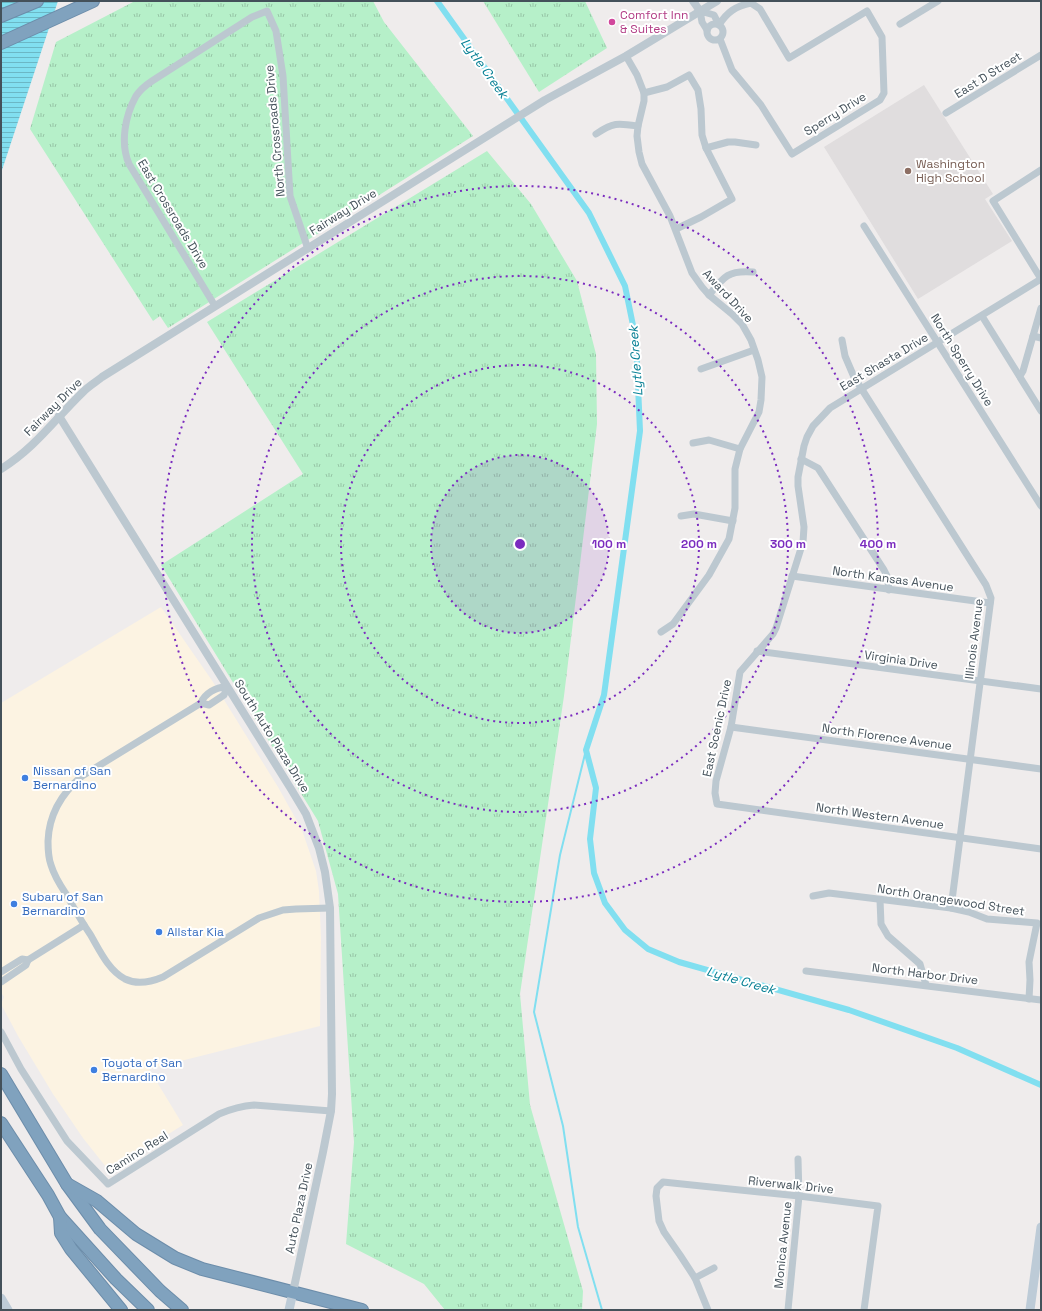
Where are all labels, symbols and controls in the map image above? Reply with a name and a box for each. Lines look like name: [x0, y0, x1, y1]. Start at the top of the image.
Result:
place label: Comfort Inn & Suites: [620, 7, 688, 37]
marker: Comfort Inn & Suites: [607, 17, 617, 27]
water label: Lytle Creek: [457, 35, 513, 103]
street label: East D Street: [951, 48, 1025, 102]
street label: North Crossroads Drive: [261, 64, 289, 198]
street label: Sperry Drive: [801, 89, 869, 139]
street label: East Crossroads Drive: [134, 156, 212, 272]
place label: Washington High School: [916, 156, 985, 186]
marker: Washington High School: [903, 166, 913, 176]
street label: Fairway Drive: [306, 185, 380, 239]
street label: Award Drive: [699, 266, 757, 326]
street label: North Sperry Drive: [927, 311, 997, 409]
water label: Lytle Creek: [624, 323, 646, 397]
street label: East Shasta Drive: [837, 329, 931, 395]
street label: Fairway Drive: [20, 374, 86, 440]
text: 100 m: [592, 536, 626, 552]
text: 200 m: [681, 536, 717, 552]
text: 300 m: [770, 536, 806, 552]
text: 400 m: [860, 536, 896, 552]
centre of rings: [513, 537, 527, 551]
street label: North Kansas Avenue: [831, 563, 955, 595]
street label: Illinois Avenue: [961, 598, 987, 680]
street label: Virginia Drive: [863, 647, 939, 673]
street label: South Auto Plaza Drive: [231, 676, 313, 796]
street label: East Scenic Drive: [699, 678, 735, 778]
street label: North Florence Avenue: [821, 720, 953, 754]
place label: Nissan of San Bernardino: [33, 763, 111, 793]
marker: Nissan of San Bernardino: [20, 773, 30, 783]
street label: North Western Avenue: [815, 799, 945, 833]
street label: North Orangewood Street: [876, 880, 1026, 920]
place label: Subaru of San Bernardino: [22, 889, 103, 919]
marker: Subaru of San Bernardino: [9, 899, 19, 909]
place label: Allstar Kia: [167, 924, 224, 940]
marker: Allstar Kia: [154, 927, 164, 937]
street label: North Harbor Drive: [871, 960, 979, 988]
water label: Lytle Creek: [705, 963, 779, 999]
place label: Toyota of San Bernardino: [102, 1055, 182, 1085]
marker: Toyota of San Bernardino: [89, 1065, 99, 1075]
street label: Camino Real: [103, 1128, 171, 1178]
street label: Auto Plaza Drive: [282, 1161, 316, 1255]
street label: Riverwalk Drive: [747, 1173, 835, 1197]
street label: Monica Avenue: [770, 1201, 796, 1289]

